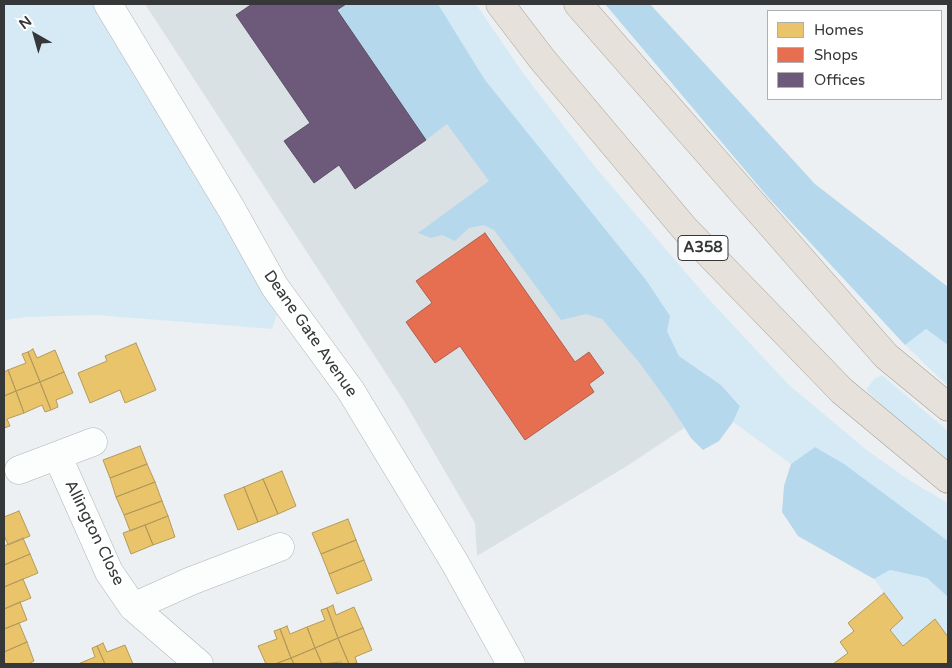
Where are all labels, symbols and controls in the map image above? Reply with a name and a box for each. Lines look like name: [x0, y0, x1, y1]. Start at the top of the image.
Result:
north arrow: [10, 10, 60, 60]
legend: [767, 10, 942, 100]
text: N: [16, 13, 35, 33]
text: Homes: [814, 21, 864, 39]
text: Shops: [814, 46, 858, 64]
text: Offices: [814, 71, 865, 89]
road number: A358: [678, 236, 728, 260]
street label: Deane Gate Avenue: [259, 267, 361, 401]
street label: Allington Close: [60, 477, 128, 589]

